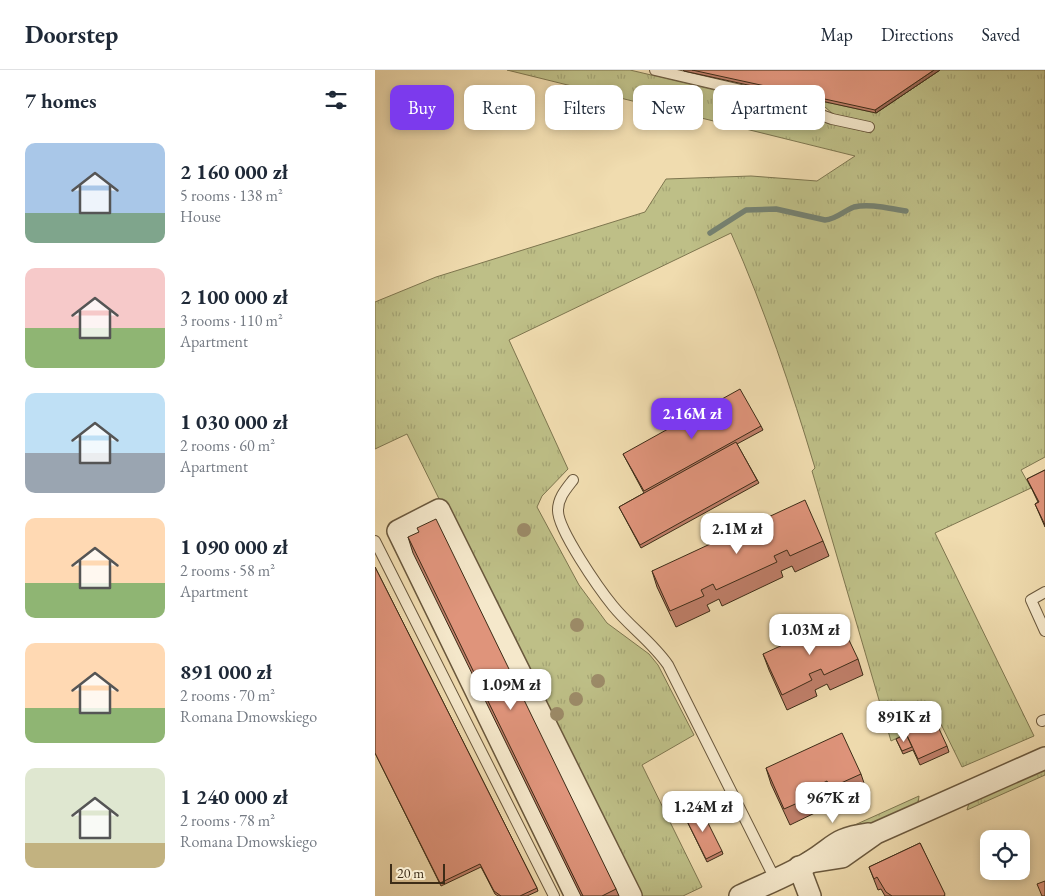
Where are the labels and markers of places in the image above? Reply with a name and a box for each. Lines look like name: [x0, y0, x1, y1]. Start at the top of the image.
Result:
pin: 2.16M zł: [640, 398, 744, 440]
pin: 2.1M zł: [691, 512, 783, 555]
pin: 1.03M zł: [758, 614, 862, 656]
pin: 1.09M zł: [459, 668, 563, 711]
pin: 891K zł: [858, 700, 950, 743]
pin: 967K zł: [787, 782, 879, 824]
pin: 1.24M zł: [651, 790, 755, 833]

